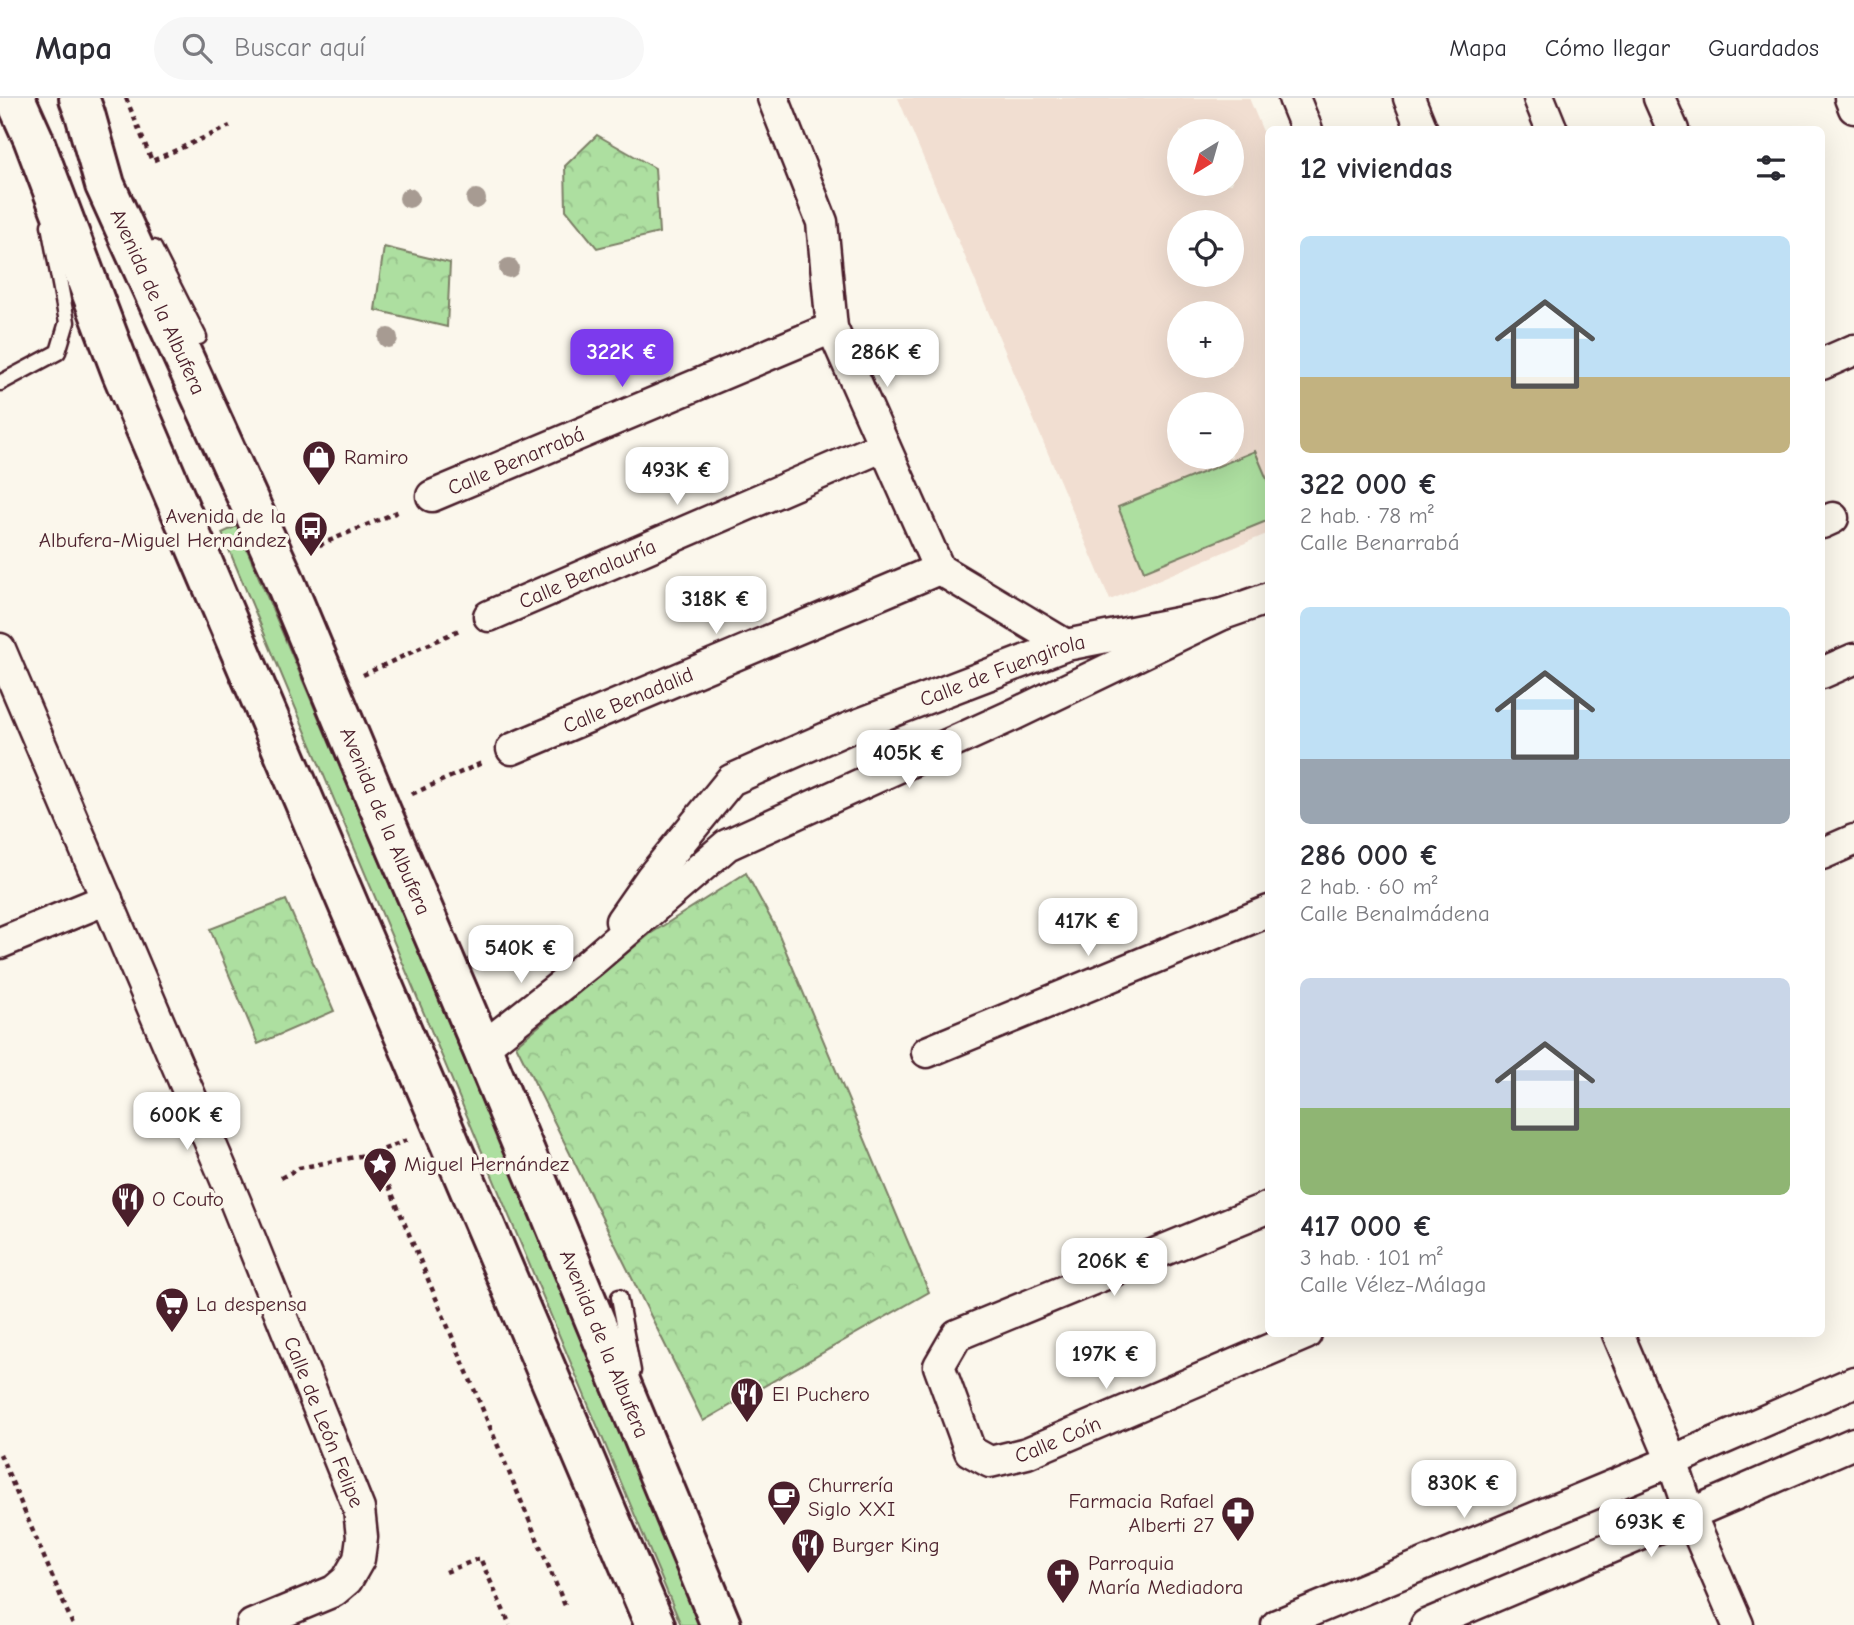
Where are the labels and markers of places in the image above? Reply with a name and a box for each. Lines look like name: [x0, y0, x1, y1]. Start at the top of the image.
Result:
pin: 322K €: [565, 330, 679, 389]
pin: 286K €: [830, 330, 944, 389]
shop icon: Ramiro: [300, 438, 338, 487]
place label: Ramiro: [344, 445, 408, 469]
pin: 493K €: [620, 448, 734, 507]
place label: Avenida de la Albufera-Miguel Hernández: [39, 504, 286, 552]
bus stop icon: Avenida de la Albufera-Miguel Hernández: [292, 509, 330, 558]
pin: 318K €: [659, 576, 773, 636]
pin: 405K €: [852, 730, 966, 790]
pin: 417K €: [1031, 898, 1145, 958]
pin: 540K €: [464, 926, 578, 985]
pin: 600K €: [130, 1093, 244, 1152]
place icon: Miguel Hernández: [361, 1145, 399, 1194]
place label: Miguel Hernández: [404, 1152, 569, 1176]
restaurant icon: O Couto: [109, 1180, 147, 1229]
place label: O Couto: [152, 1187, 224, 1211]
pin: 206K €: [1057, 1238, 1171, 1298]
supermarket icon: La despensa: [153, 1285, 191, 1334]
place label: La despensa: [196, 1292, 307, 1316]
pin: 197K €: [1049, 1332, 1163, 1391]
restaurant icon: El Puchero: [728, 1375, 766, 1424]
place label: El Puchero: [772, 1382, 870, 1406]
pin: 830K €: [1407, 1460, 1521, 1520]
place label: Churrería Siglo XXI: [808, 1473, 895, 1521]
cafe icon: Churrería Siglo XXI: [765, 1478, 803, 1527]
place label: Farmacia Rafael Alberti 27: [1068, 1489, 1214, 1537]
pharmacy icon: Farmacia Rafael Alberti 27: [1219, 1494, 1257, 1543]
pin: 693K €: [1594, 1500, 1708, 1559]
restaurant icon: Burger King: [789, 1526, 827, 1575]
place label: Burger King: [832, 1533, 940, 1557]
place label: Parroquia María Mediadora: [1088, 1551, 1243, 1599]
church icon: Parroquia María Mediadora: [1044, 1556, 1082, 1605]

